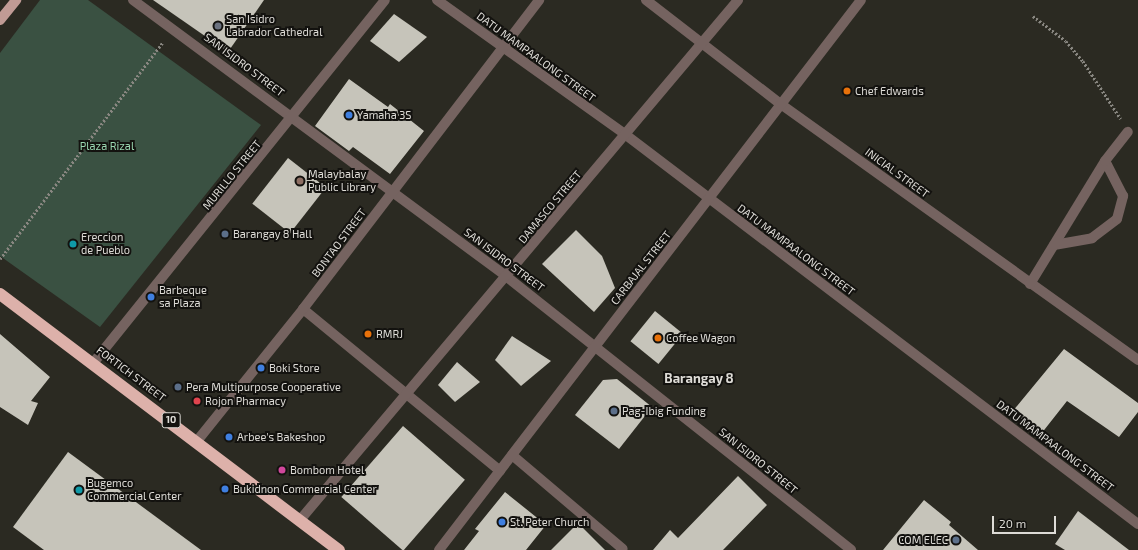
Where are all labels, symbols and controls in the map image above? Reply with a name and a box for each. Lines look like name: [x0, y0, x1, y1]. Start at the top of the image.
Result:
street label: DATU MAMPAALONG STREET: [474, 9, 598, 105]
place label: San Isidro Labrador Cathedral: [226, 13, 323, 39]
marker: San Isidro Labrador Cathedral: [213, 21, 223, 31]
street label: SAN ISIDRO STREET: [201, 31, 287, 99]
place label: Chef Edwards: [855, 84, 924, 98]
marker: Chef Edwards: [842, 86, 852, 96]
place label: Yamaha 3S: [357, 108, 412, 122]
marker: Yamaha 3S: [344, 110, 354, 120]
street label: MURILLO STREET: [200, 138, 264, 212]
park label: Plaza Rizal: [80, 139, 134, 153]
street label: INICIAL STREET: [863, 145, 931, 201]
place label: Malaybalay Public Library: [308, 168, 376, 194]
street label: DAMASCO STREET: [516, 168, 584, 246]
marker: Malaybalay Public Library: [295, 176, 305, 186]
street label: DATU MAMPAALONG STREET: [735, 202, 857, 298]
street label: BONTAO STREET: [309, 206, 369, 280]
street label: SAN ISIDRO STREET: [461, 226, 547, 294]
place label: Barangay 8 Hall: [233, 227, 312, 241]
street label: CARBAJAL STREET: [608, 228, 674, 308]
marker: Barangay 8 Hall: [220, 229, 230, 239]
place label: Ereccion de Pueblo: [81, 231, 130, 257]
marker: Ereccion de Pueblo: [68, 239, 78, 249]
place label: Barbeque sa Plaza: [159, 284, 207, 310]
marker: Barbeque sa Plaza: [146, 292, 156, 302]
place label: RMRJ: [376, 327, 403, 341]
marker: RMRJ: [363, 329, 373, 339]
place label: Coffee Wagon: [666, 331, 736, 345]
marker: Coffee Wagon: [653, 333, 663, 343]
street label: FORTICH STREET: [94, 344, 168, 404]
place label: Boki Store: [269, 361, 320, 375]
marker: Boki Store: [256, 363, 266, 373]
district label: Barangay 8: [664, 370, 734, 386]
place label: Pera Multipurpose Cooperative: [186, 380, 341, 394]
marker: Pera Multipurpose Cooperative: [173, 382, 183, 392]
place label: Rojon Pharmacy: [205, 394, 286, 408]
marker: Rojon Pharmacy: [192, 396, 202, 406]
street label: DATU MAMPAALONG STREET: [994, 398, 1116, 494]
place label: Pag-Ibig Funding: [622, 404, 706, 418]
marker: Pag-Ibig Funding: [609, 406, 619, 416]
road number: 10: [161, 412, 181, 428]
street label: SAN ISIDRO STREET: [716, 425, 800, 497]
place label: Arbee's Bakeshop: [237, 430, 325, 444]
marker: Arbee's Bakeshop: [224, 432, 234, 442]
place label: Bombom Hotel: [290, 463, 364, 477]
marker: Bombom Hotel: [277, 465, 287, 475]
place label: Bugemco Commercial Center: [87, 477, 182, 503]
place label: Bukidnon Commercial Center: [233, 482, 377, 496]
marker: Bukidnon Commercial Center: [220, 484, 230, 494]
marker: Bugemco Commercial Center: [74, 485, 84, 495]
scale bar: [994, 508, 1058, 534]
place label: St. Peter Church: [510, 515, 590, 529]
text: 20 m: [999, 516, 1026, 530]
marker: St. Peter Church: [497, 517, 507, 527]
place label: COM ELEC: [898, 533, 948, 547]
marker: COM ELEC: [951, 535, 961, 545]

